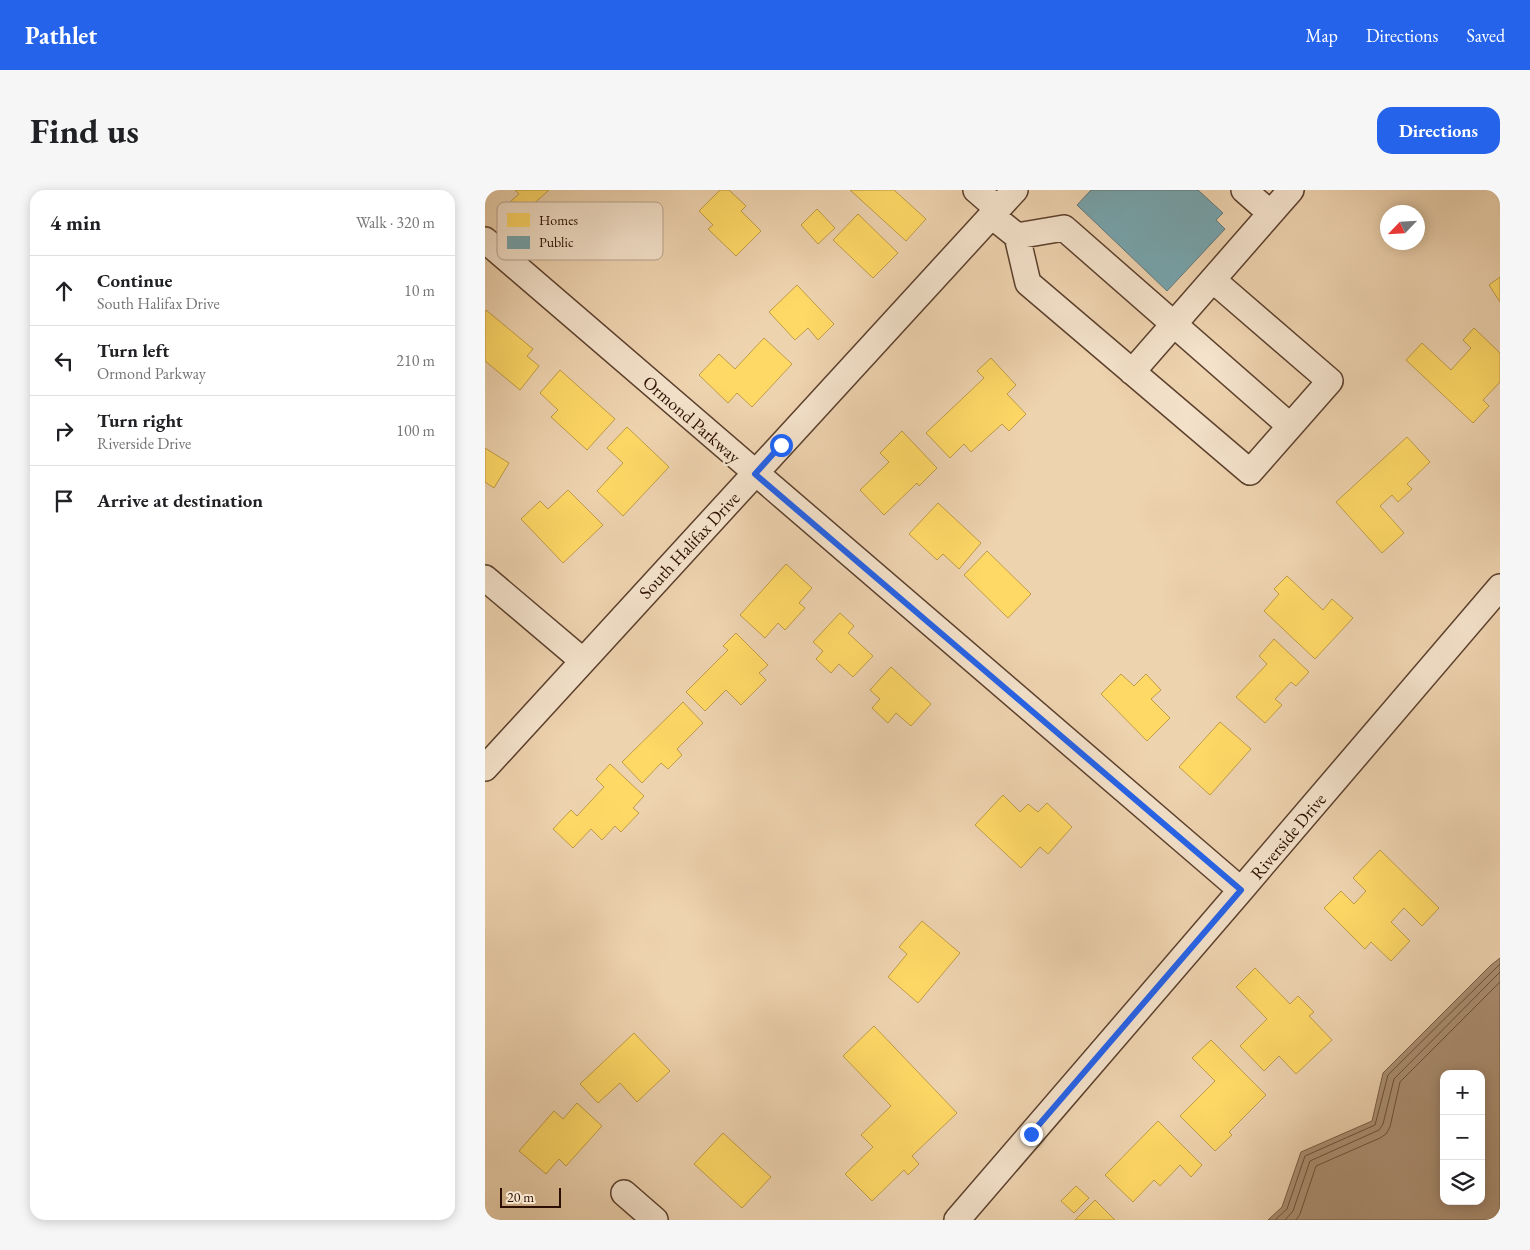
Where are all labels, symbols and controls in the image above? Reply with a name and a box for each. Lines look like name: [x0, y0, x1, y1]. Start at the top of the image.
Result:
text: Pathlet: [25, 20, 97, 51]
text: Map: [1306, 24, 1338, 47]
text: Directions: [1366, 24, 1438, 47]
text: Saved: [1466, 24, 1505, 47]
button: Directions: [1377, 107, 1500, 154]
text: Find us: [30, 108, 139, 153]
legend: [497, 202, 663, 260]
north arrow: [1380, 205, 1425, 250]
text: 4 min: [50, 209, 101, 236]
text: Homes: [539, 211, 579, 229]
text: Walk · 320 m: [356, 212, 435, 233]
text: Public: [539, 233, 574, 251]
text: Continue: [97, 268, 172, 293]
icon: ahead: [50, 277, 78, 305]
text: 10 m: [404, 280, 435, 301]
text: South Halifax Drive: [97, 293, 220, 314]
text: Turn left: [97, 338, 169, 363]
icon: left: [50, 347, 78, 375]
text: 210 m: [396, 350, 435, 371]
text: Ormond Parkway: [97, 363, 206, 384]
street label: Ormond Parkway: [638, 370, 746, 468]
text: Turn right: [97, 408, 183, 433]
icon: right: [50, 417, 78, 445]
text: 100 m: [396, 420, 435, 441]
text: Riverside Drive: [97, 433, 191, 454]
route start: [770, 434, 793, 457]
icon: arrive: [50, 487, 78, 515]
street label: South Halifax Drive: [634, 487, 744, 603]
text: Arrive at destination: [97, 488, 263, 513]
street label: Riverside Drive: [1245, 788, 1331, 884]
map controls: [1440, 1070, 1485, 1205]
button: +: [1440, 1070, 1485, 1115]
button: −: [1440, 1115, 1485, 1160]
route end: [1020, 1123, 1043, 1146]
button: layers: [1440, 1160, 1485, 1205]
scale bar: [500, 1185, 561, 1208]
text: 20 m: [507, 1188, 534, 1206]

